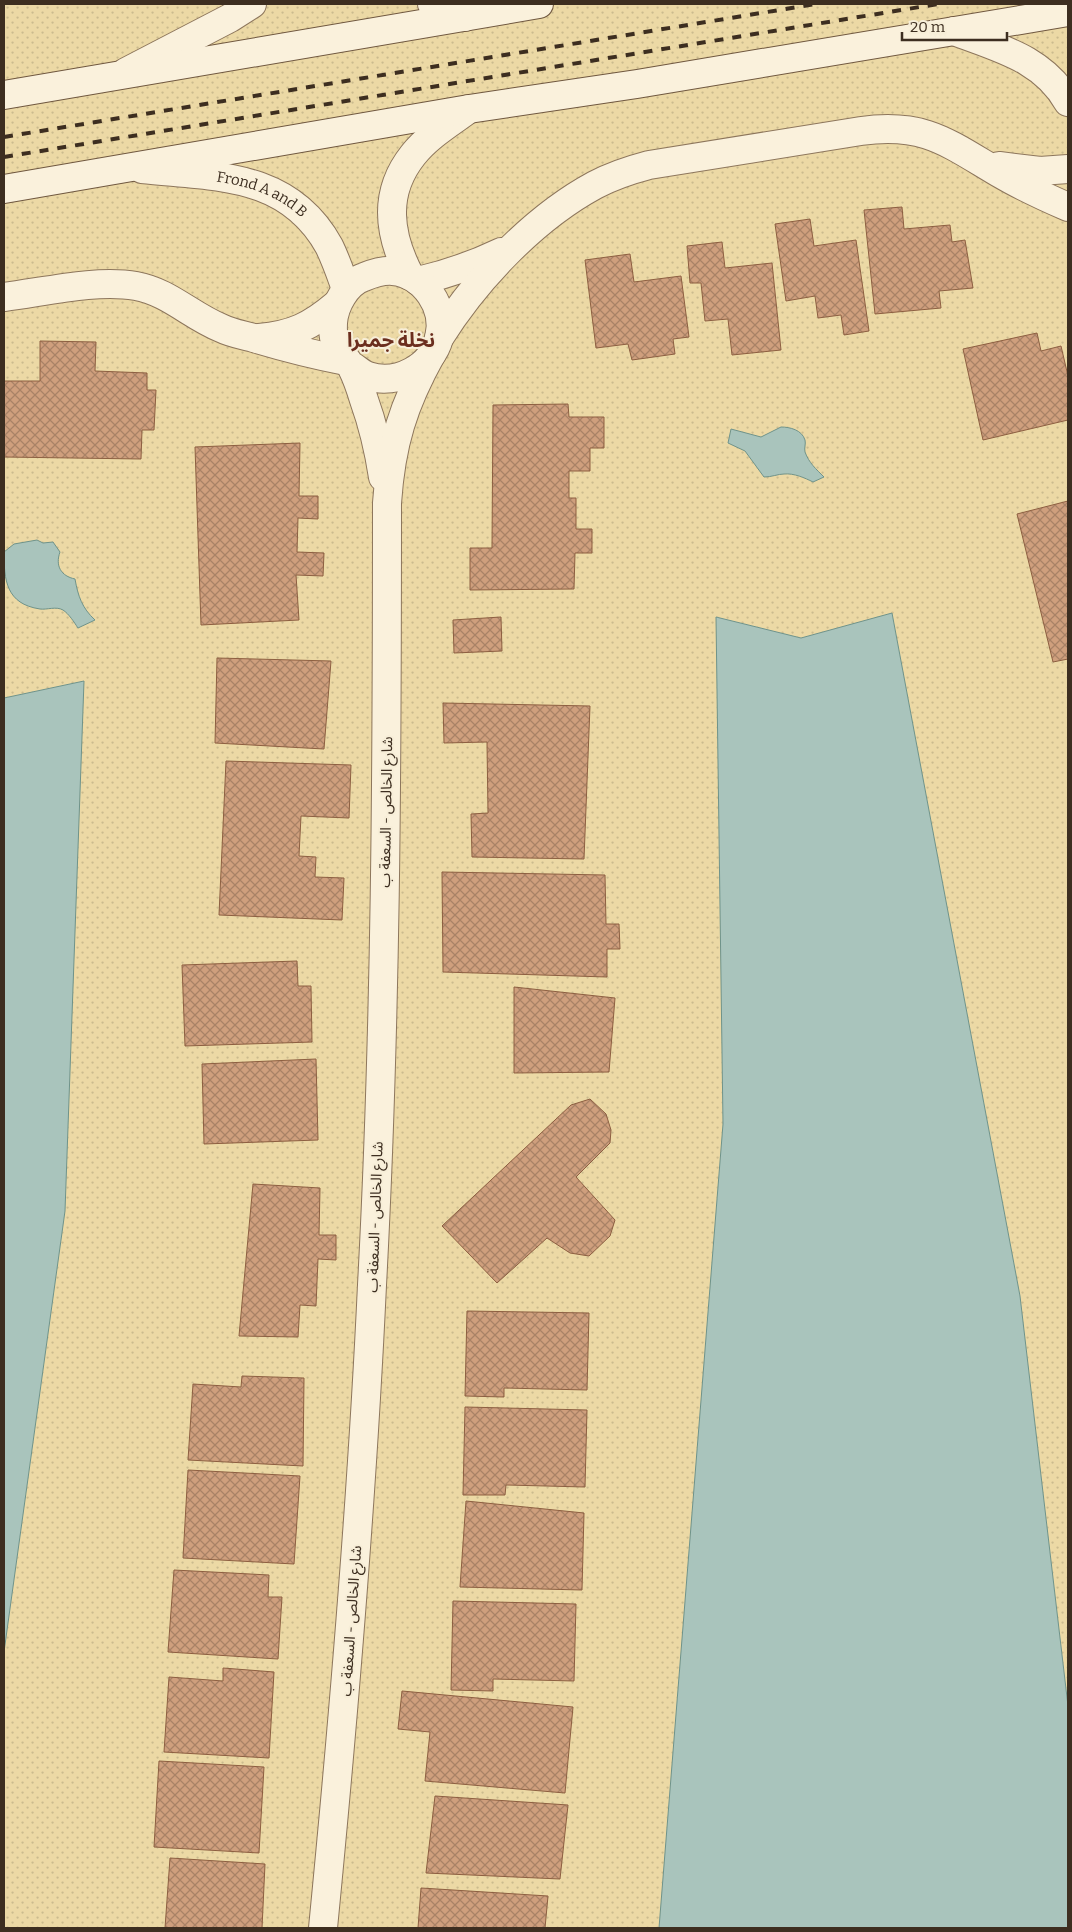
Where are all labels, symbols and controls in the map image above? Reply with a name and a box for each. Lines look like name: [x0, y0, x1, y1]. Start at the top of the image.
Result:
scale bar: [902, 10, 1007, 42]
text: 20 m: [910, 18, 946, 36]
street label: Frond A and B: [215, 168, 311, 221]
district label: نخلة جميرا: [347, 328, 435, 352]
street label: شارع الخالص - السعفة ب: [376, 736, 399, 888]
street label: شارع الخالص - السعفة ب: [363, 1141, 390, 1293]
street label: شارع الخالص - السعفة ب: [337, 1545, 368, 1697]

